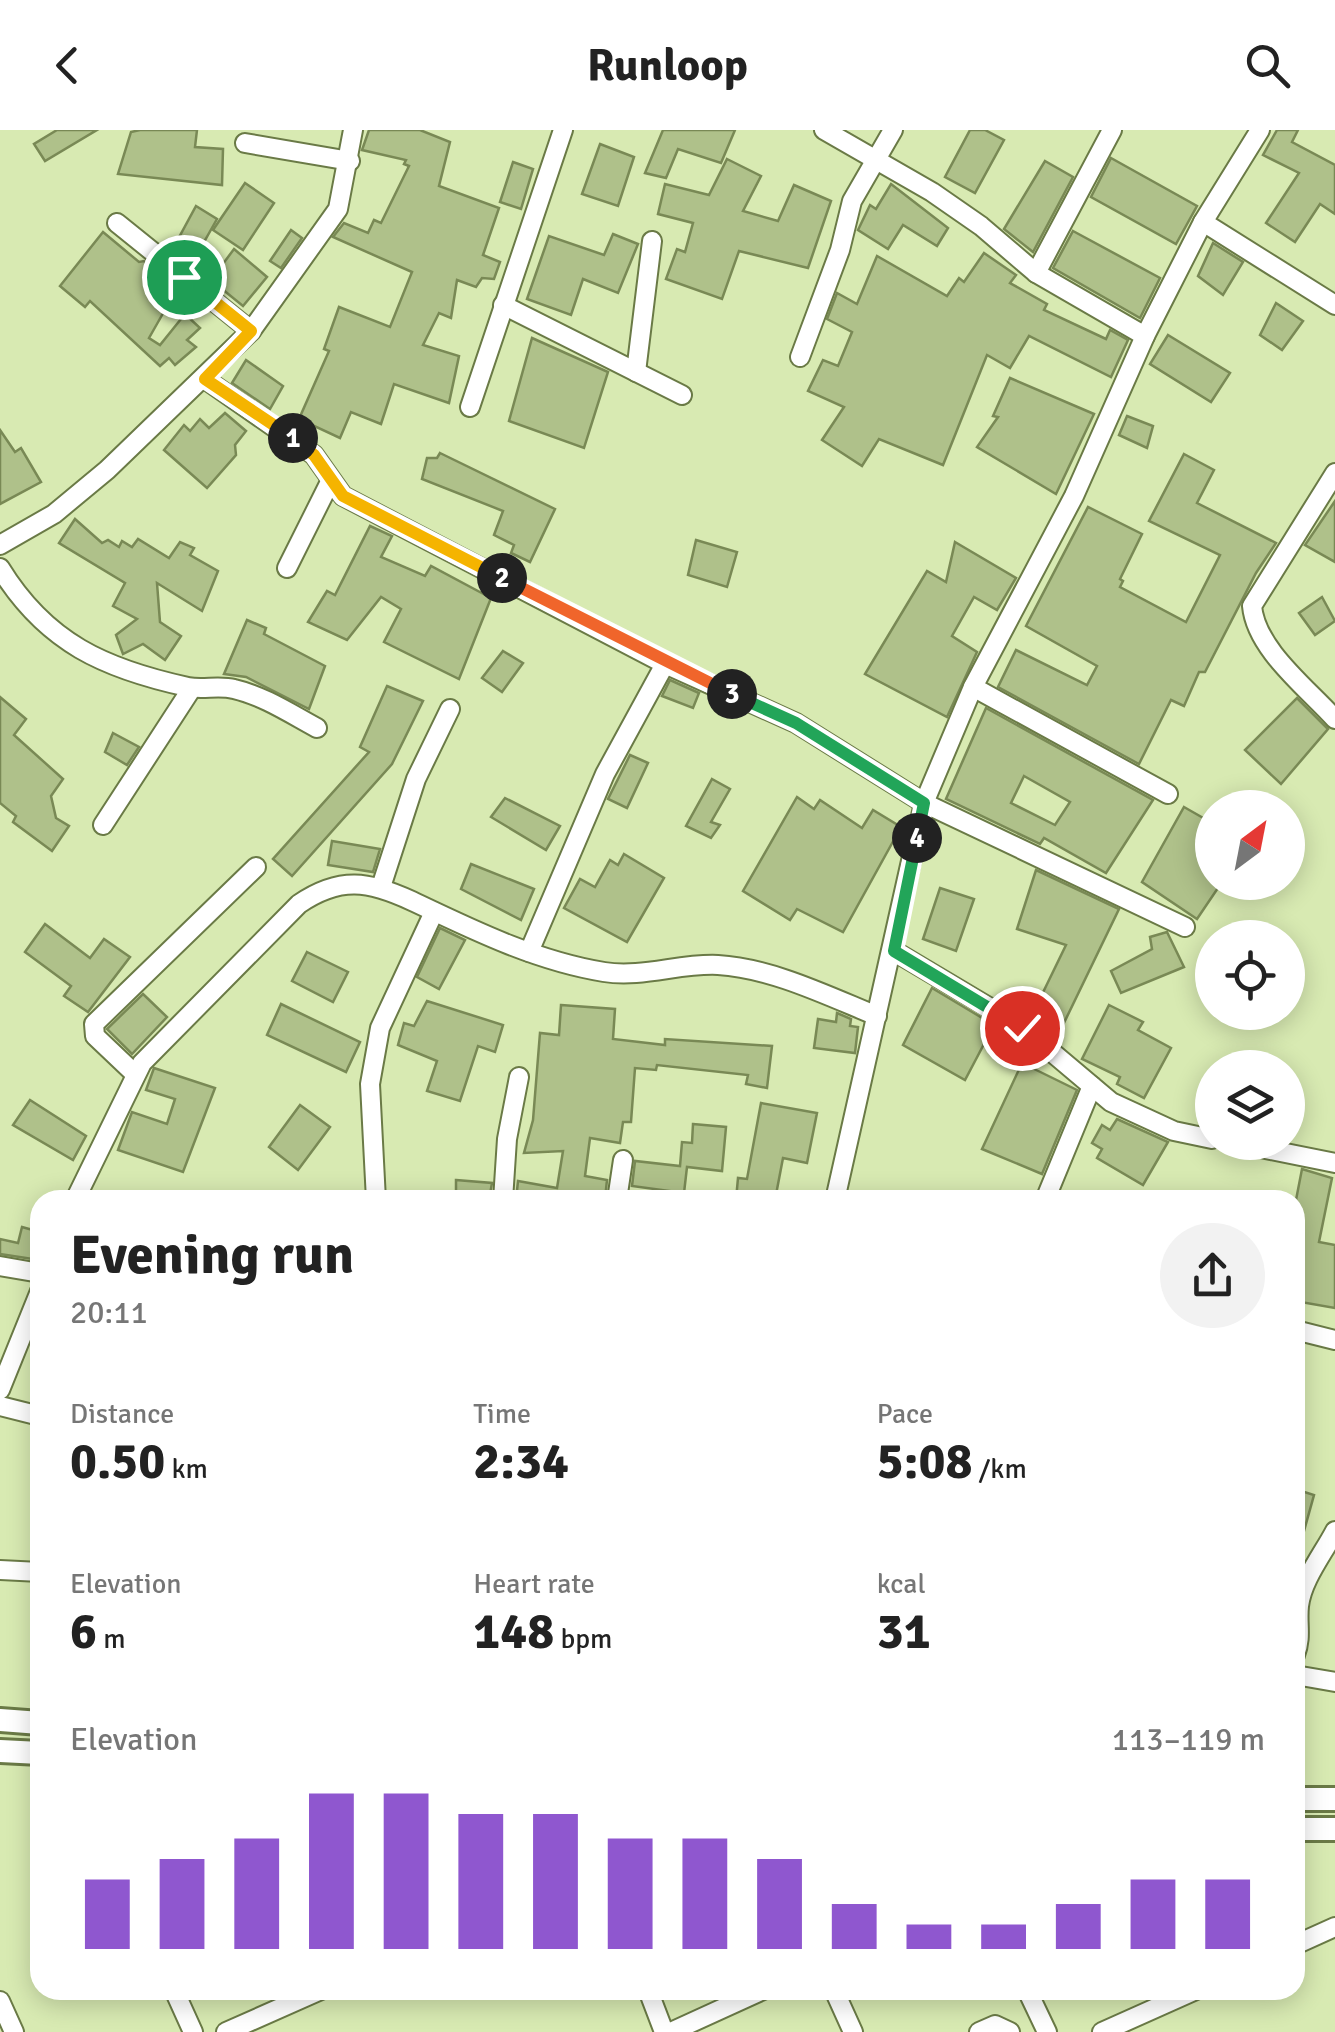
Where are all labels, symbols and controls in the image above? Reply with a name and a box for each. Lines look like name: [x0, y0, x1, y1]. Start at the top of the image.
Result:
icon: back: [40, 38, 95, 93]
text: Runloop: [587, 38, 748, 93]
icon: search: [1240, 38, 1295, 93]
pin: [142, 235, 227, 320]
icon: arrive: [157, 250, 212, 305]
pin: 1: [268, 413, 318, 463]
text: 1: [285, 421, 301, 455]
pin: 2: [477, 553, 527, 603]
text: 2: [494, 561, 510, 595]
pin: 3: [707, 669, 757, 719]
text: 3: [724, 677, 740, 711]
north arrow: [1195, 790, 1305, 900]
map controls: [1195, 790, 1305, 1160]
pin: 4: [892, 813, 942, 863]
text: 4: [909, 821, 925, 855]
button: locate: [1195, 920, 1305, 1030]
pin: [980, 986, 1065, 1071]
icon: check: [995, 1001, 1050, 1056]
button: layers: [1195, 1050, 1305, 1160]
text: Evening run: [70, 1221, 354, 1289]
button: share: [1160, 1223, 1265, 1328]
text: 20:11: [70, 1293, 148, 1332]
text: Distance: [70, 1397, 174, 1431]
text: Time: [473, 1397, 531, 1431]
text: Pace: [877, 1397, 933, 1431]
text: 0.50: [70, 1431, 165, 1493]
text: 2:34: [473, 1431, 569, 1493]
text: 5:08: [877, 1431, 972, 1493]
text: km: [165, 1452, 208, 1486]
text: /km: [972, 1452, 1027, 1486]
text: Elevation: [70, 1567, 182, 1601]
text: Heart rate: [473, 1567, 595, 1601]
text: kcal: [877, 1567, 926, 1601]
text: 6: [70, 1601, 97, 1663]
text: 148: [473, 1601, 554, 1663]
text: 31: [877, 1601, 931, 1663]
text: m: [97, 1622, 126, 1656]
text: bpm: [554, 1622, 612, 1656]
text: Elevation: [70, 1720, 197, 1759]
text: 113–119 m: [1112, 1720, 1265, 1759]

